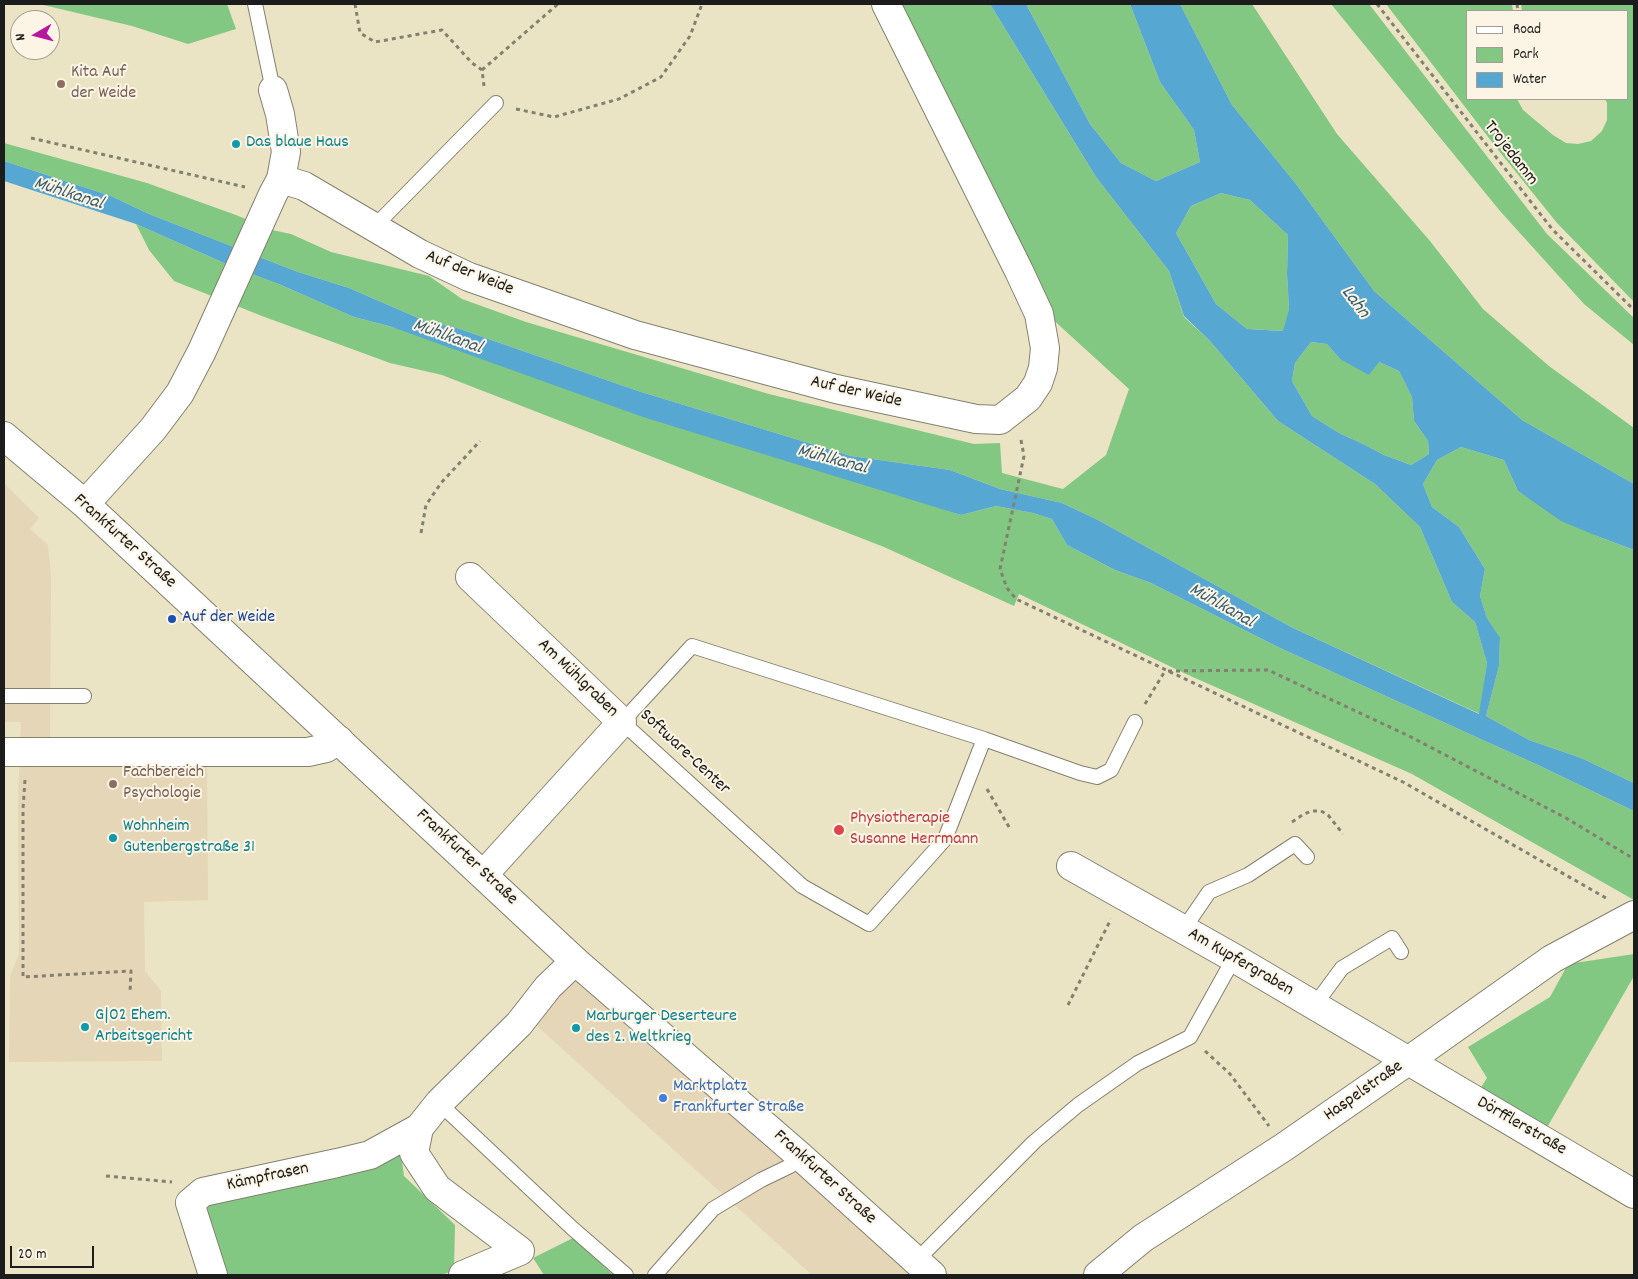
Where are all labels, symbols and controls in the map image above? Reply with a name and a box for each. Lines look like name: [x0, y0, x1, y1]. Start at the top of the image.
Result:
north arrow: [10, 10, 60, 60]
legend: [1466, 10, 1628, 100]
text: Road: [1513, 19, 1541, 41]
text: N: [11, 32, 32, 42]
text: Park: [1513, 44, 1539, 66]
place label: Kita Auf der Weide: [71, 63, 136, 106]
text: Water: [1513, 69, 1546, 91]
marker: Kita Auf der Weide: [55, 78, 67, 90]
street label: Trojedamm: [1478, 117, 1542, 191]
place label: Das blaue Haus: [246, 133, 349, 155]
marker: Das blaue Haus: [230, 138, 242, 150]
water label: Mühlkanal: [30, 173, 106, 217]
street label: Auf der Weide: [422, 247, 516, 301]
water label: Lahn: [1335, 282, 1373, 324]
water label: Mühlkanal: [410, 315, 484, 361]
street label: Auf der Weide: [808, 372, 904, 414]
water label: Mühlkanal: [795, 441, 869, 481]
street label: Frankfurter Straße: [68, 490, 180, 594]
water label: Mühlkanal: [1184, 579, 1258, 635]
place label: Auf der Weide: [182, 608, 275, 630]
marker: Auf der Weide: [166, 613, 178, 625]
street label: Am Mühlgraben: [532, 635, 622, 723]
street label: Software-Center: [634, 706, 734, 800]
place label: Fachbereich Psychologie: [123, 763, 204, 806]
marker: Fachbereich Psychologie: [107, 778, 119, 790]
street label: Frankfurter Straße: [411, 805, 521, 911]
place label: Physiotherapie Susanne Herrmann: [850, 809, 978, 852]
place label: Wohnheim Gutenbergstraße 31: [123, 817, 255, 860]
marker: Physiotherapie Susanne Herrmann: [832, 823, 846, 837]
marker: Wohnheim Gutenbergstraße 31: [107, 832, 119, 844]
street label: Am Kupfergraben: [1183, 924, 1297, 1002]
place label: G|02 Ehem. Arbeitsgericht: [95, 1006, 193, 1048]
place label: Marburger Deserteure des 2. Weltkrieg: [586, 1007, 737, 1050]
marker: G|02 Ehem. Arbeitsgericht: [79, 1021, 91, 1033]
marker: Marburger Deserteure des 2. Weltkrieg: [570, 1022, 582, 1034]
street label: Haspelstraße: [1320, 1057, 1408, 1127]
place label: Marktplatz Frankfurter Straße: [673, 1077, 804, 1120]
marker: Marktplatz Frankfurter Straße: [657, 1092, 669, 1104]
street label: Dörfflerstraße: [1472, 1093, 1570, 1161]
street label: Frankfurter Straße: [768, 1126, 880, 1230]
street label: Kämpfrasen: [225, 1159, 311, 1197]
scale bar: [12, 1236, 96, 1268]
text: 20 m: [18, 1244, 46, 1266]

